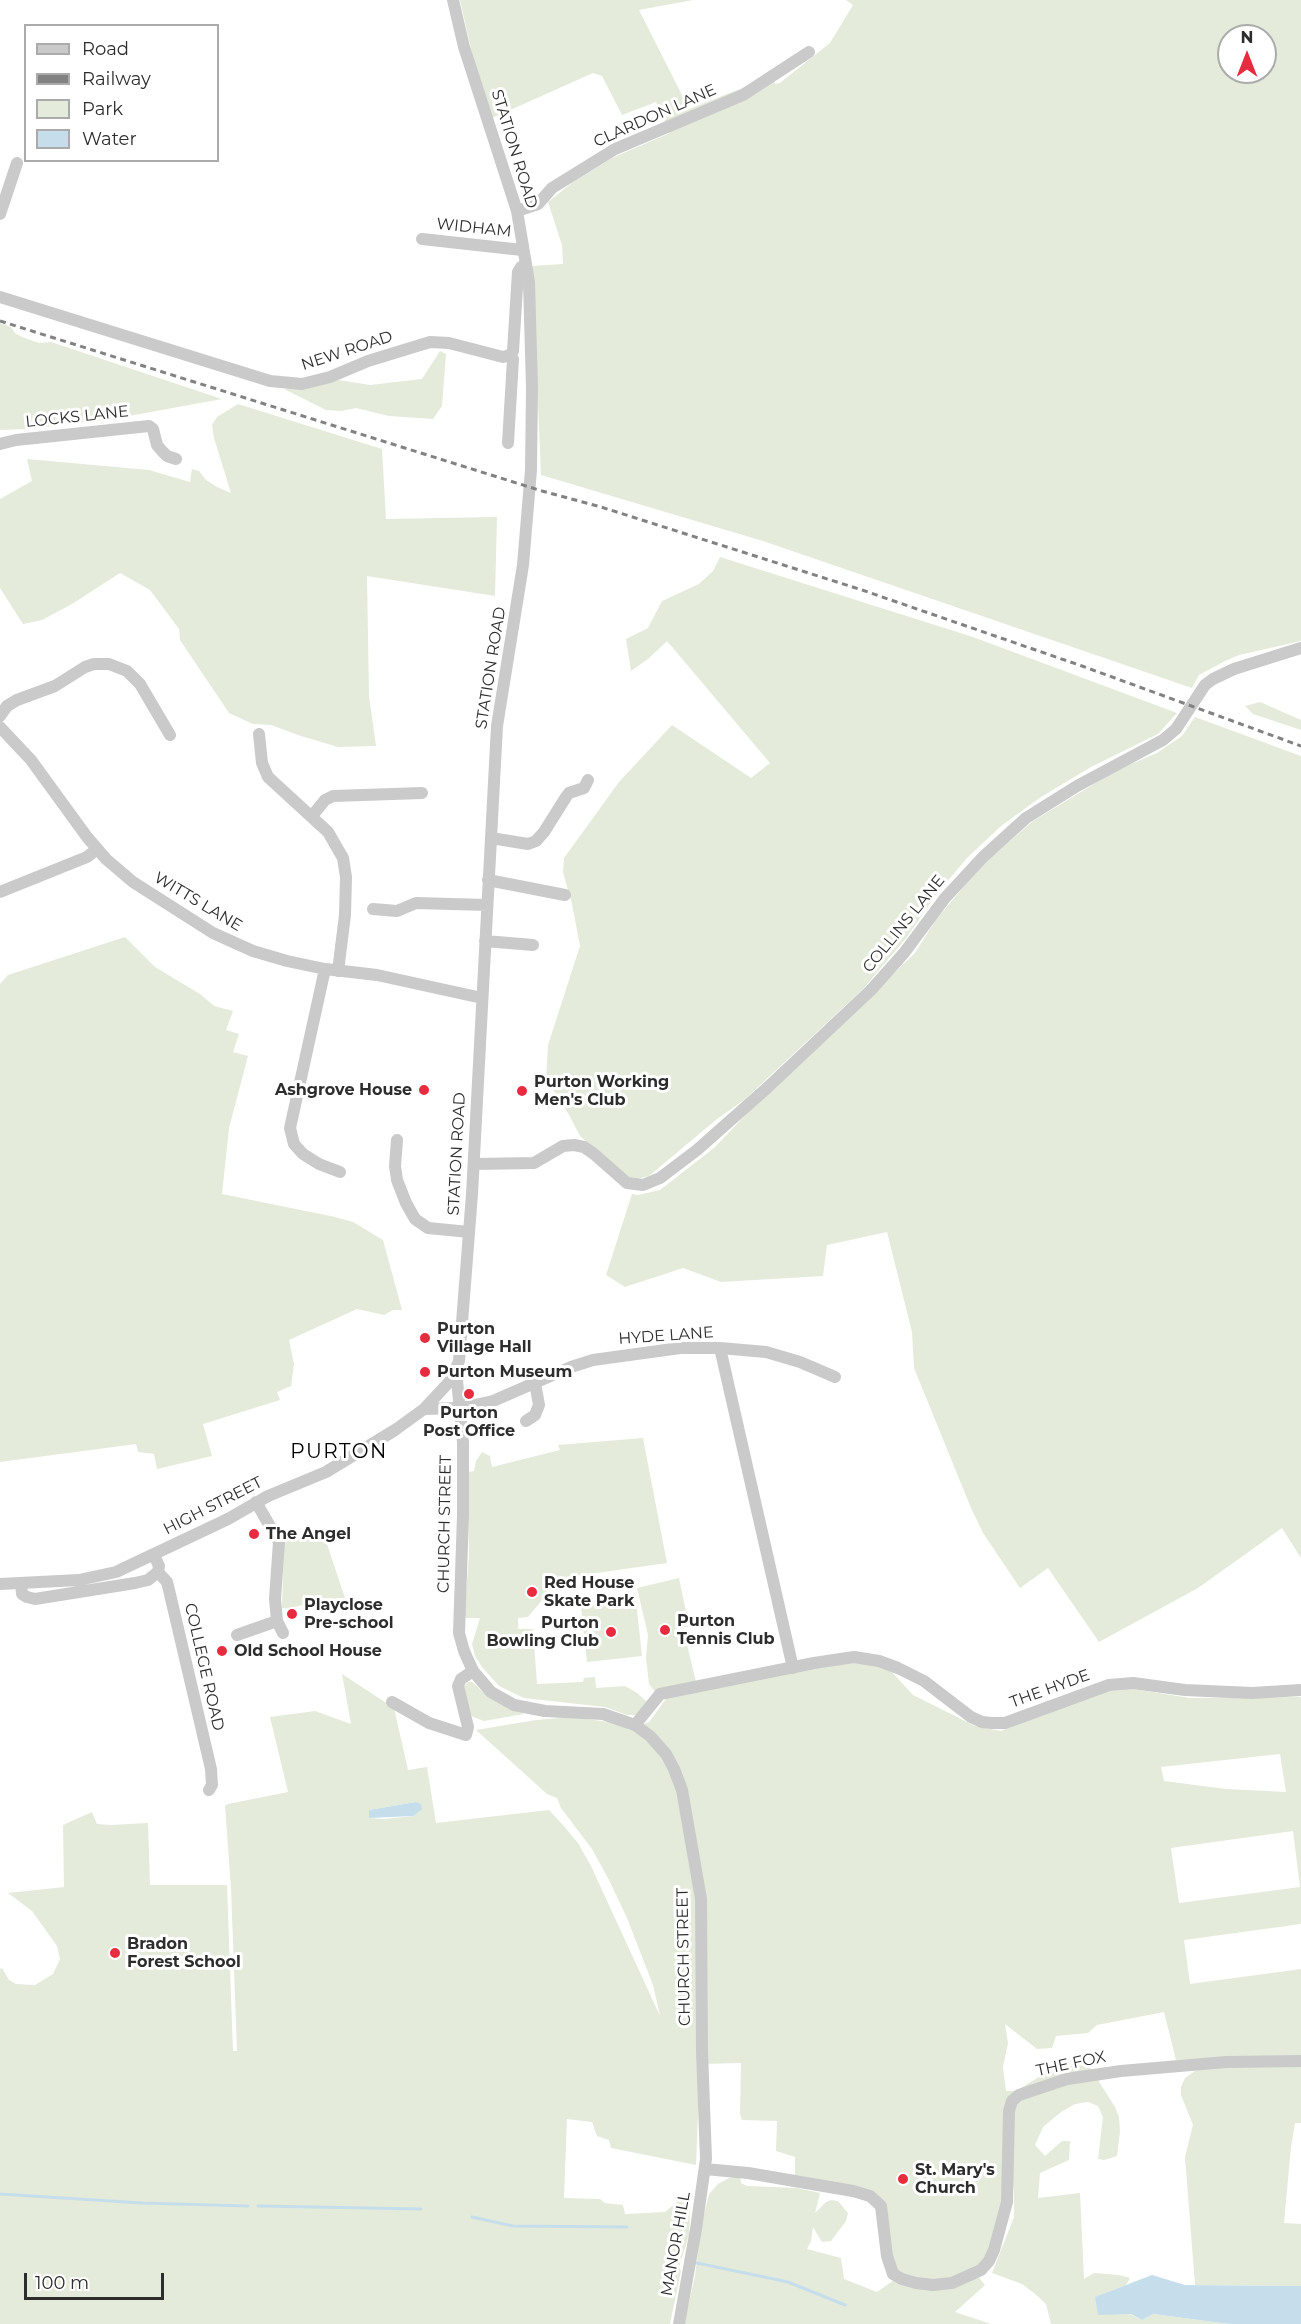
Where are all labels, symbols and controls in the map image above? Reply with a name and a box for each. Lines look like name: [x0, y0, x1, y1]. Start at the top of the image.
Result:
legend: [24, 24, 219, 162]
north arrow: [1217, 24, 1277, 84]
text: N: [1241, 28, 1253, 47]
text: Road: [82, 38, 129, 60]
text: Railway: [82, 68, 151, 90]
street label: CLARDON LANE: [591, 80, 719, 152]
street label: STATION ROAD: [487, 87, 541, 211]
text: Park: [82, 98, 123, 120]
text: Water: [82, 128, 137, 150]
street label: WIDHAM: [436, 215, 512, 241]
street label: NEW ROAD: [299, 327, 395, 375]
street label: LOCKS LANE: [24, 402, 130, 432]
street label: STATION ROAD: [472, 606, 510, 730]
street label: WITTS LANE: [150, 868, 246, 936]
street label: COLLINS LANE: [859, 872, 949, 976]
place label: Purton Working Men's Club: [534, 1072, 669, 1110]
place label: Ashgrove House: [275, 1080, 412, 1100]
marker: Ashgrove House: [417, 1083, 431, 1097]
marker: Purton Working Men's Club: [515, 1084, 529, 1098]
street label: STATION ROAD: [444, 1092, 470, 1216]
place label: Purton Village Hall: [437, 1319, 531, 1357]
street label: HYDE LANE: [618, 1323, 714, 1349]
marker: Purton Village Hall: [418, 1331, 432, 1345]
place label: Purton Museum: [437, 1362, 572, 1382]
marker: Purton Museum: [418, 1365, 432, 1379]
marker: Purton Post Office: [462, 1387, 476, 1401]
place label: Purton Post Office: [423, 1403, 515, 1441]
district label: PURTON: [290, 1440, 388, 1464]
street label: CHURCH STREET: [434, 1455, 456, 1593]
street label: HIGH STREET: [160, 1473, 266, 1539]
place label: The Angel: [266, 1524, 351, 1544]
marker: The Angel: [247, 1527, 261, 1541]
place label: Red House Skate Park: [544, 1573, 634, 1611]
marker: Red House Skate Park: [525, 1585, 539, 1599]
place label: Playclose Pre-school: [304, 1595, 394, 1633]
street label: COLLEGE ROAD: [180, 1601, 228, 1733]
marker: Playclose Pre-school: [285, 1607, 299, 1621]
place label: Purton Tennis Club: [677, 1611, 774, 1649]
place label: Purton Bowling Club: [487, 1613, 599, 1651]
marker: Purton Tennis Club: [658, 1623, 672, 1637]
marker: Purton Bowling Club: [604, 1625, 618, 1639]
place label: Old School House: [234, 1641, 382, 1661]
marker: Old School House: [215, 1644, 229, 1658]
street label: THE HYDE: [1007, 1666, 1093, 1712]
street label: CHURCH STREET: [673, 1888, 695, 2026]
place label: Bradon Forest School: [127, 1934, 241, 1972]
marker: Bradon Forest School: [108, 1946, 122, 1960]
street label: THE FOX: [1034, 2047, 1108, 2081]
place label: St. Mary's Church: [915, 2160, 995, 2198]
marker: St. Mary's Church: [896, 2172, 910, 2186]
street label: MANOR HILL: [657, 2190, 695, 2298]
scale bar: [27, 2261, 166, 2299]
text: 100 m: [35, 2272, 89, 2294]

